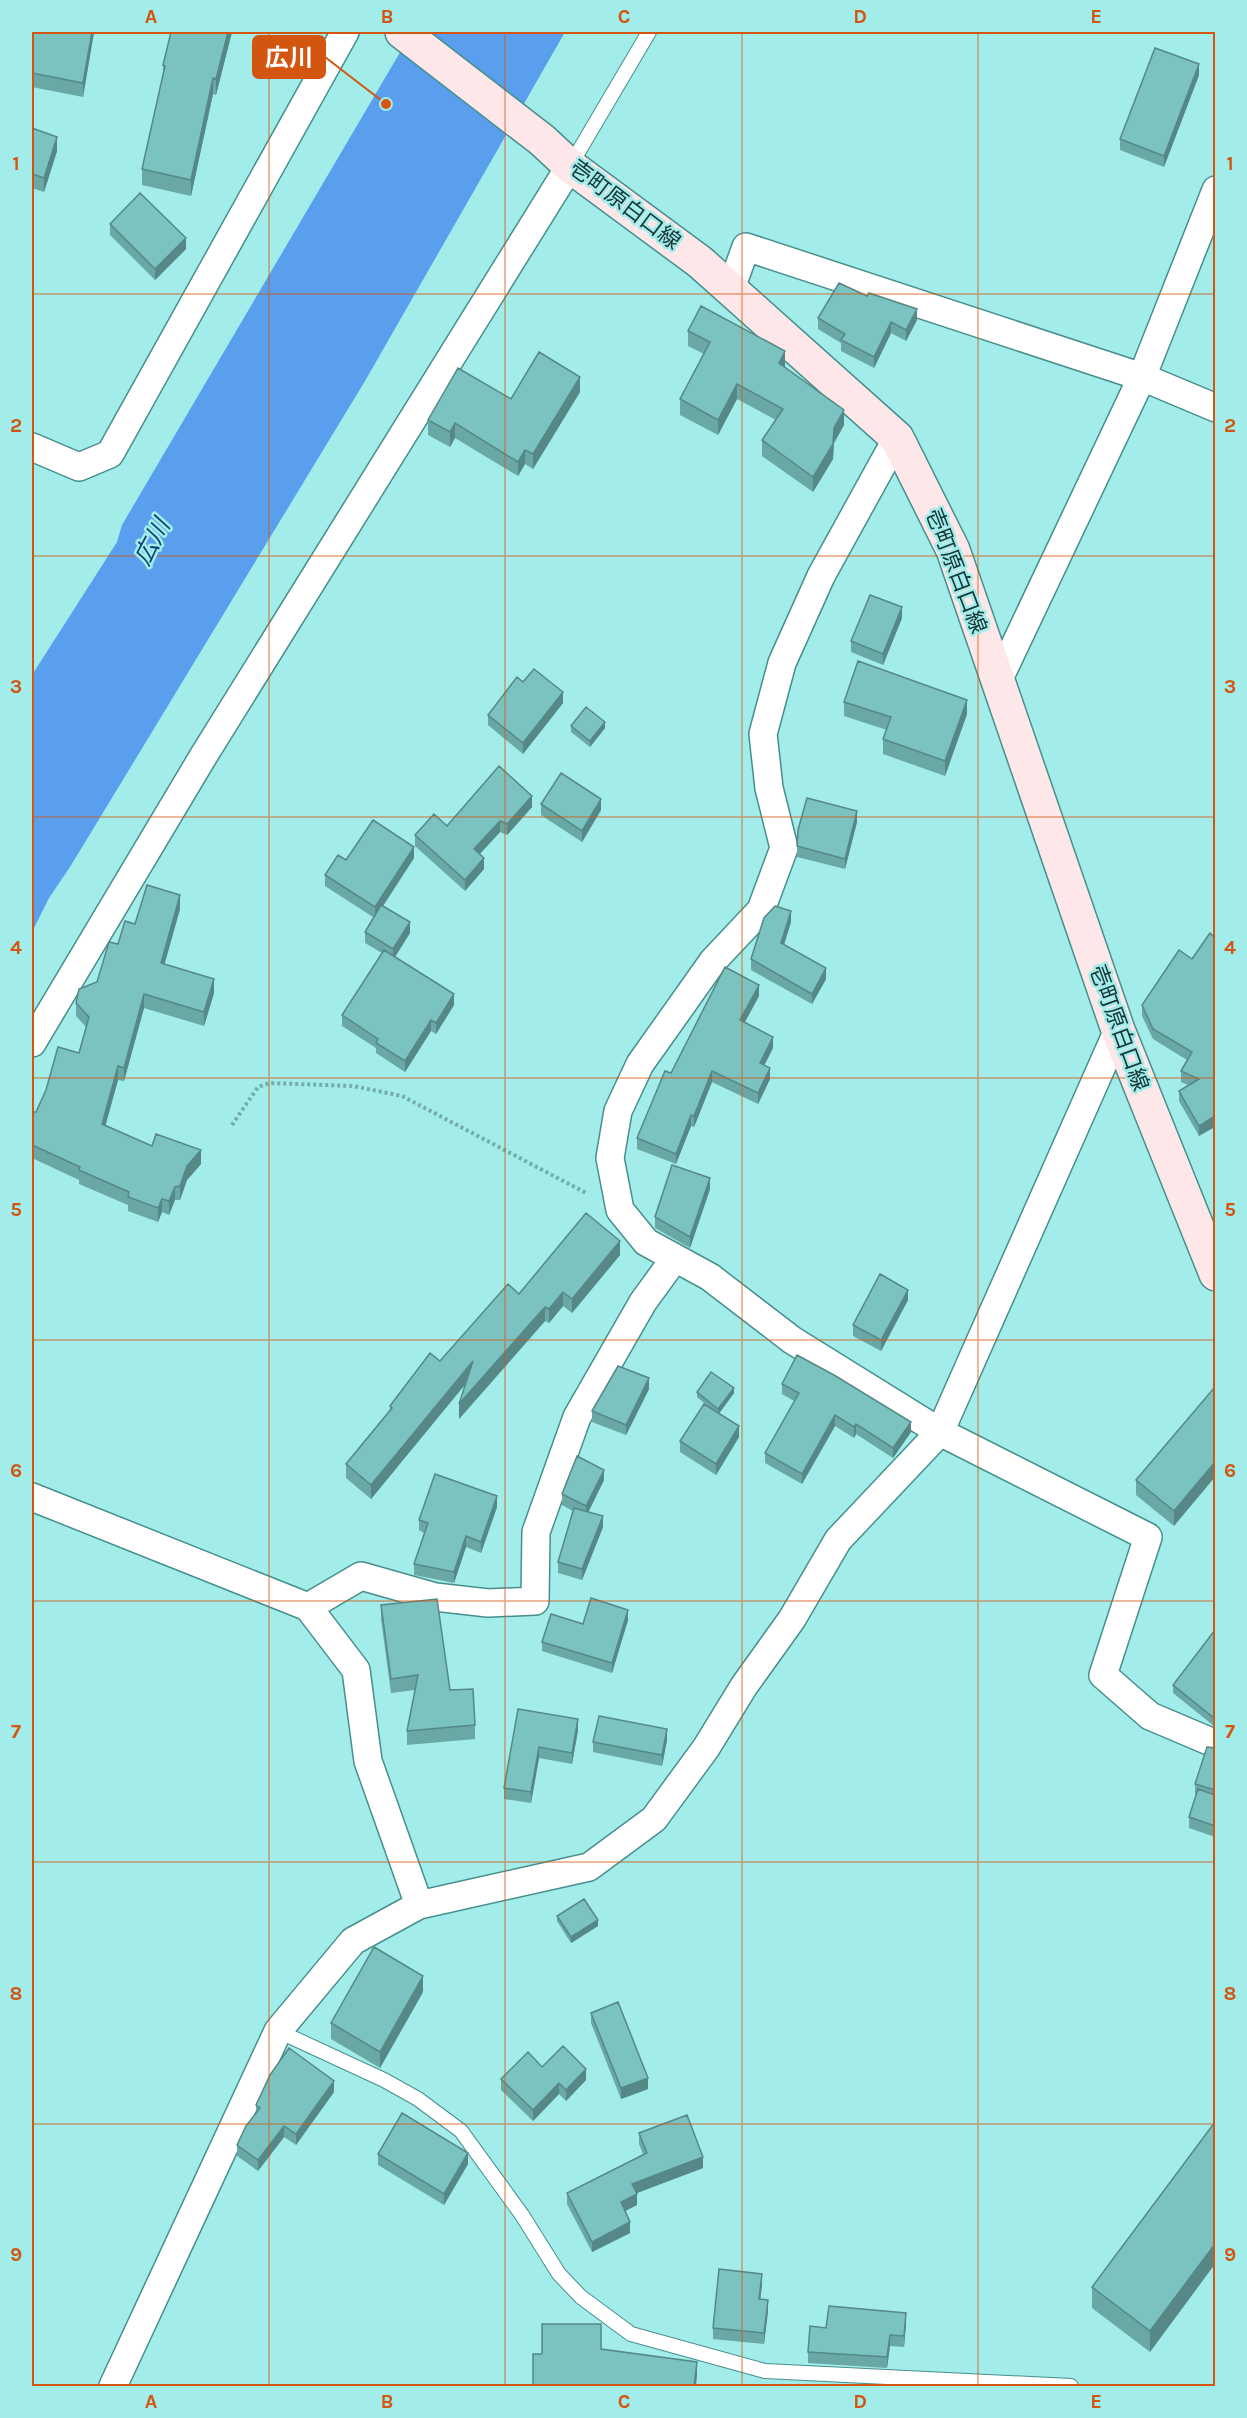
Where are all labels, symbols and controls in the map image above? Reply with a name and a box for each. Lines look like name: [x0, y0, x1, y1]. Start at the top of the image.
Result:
text: A: [145, 5, 158, 28]
text: B: [381, 5, 393, 28]
text: C: [618, 5, 630, 28]
text: D: [853, 5, 867, 28]
text: E: [1090, 5, 1102, 28]
callout: 広川: [253, 36, 325, 78]
text: 広川: [265, 44, 313, 72]
text: 1: [12, 152, 20, 175]
text: 1: [1226, 152, 1234, 175]
street label: 壱町原白口線: [564, 155, 686, 255]
text: 2: [10, 414, 22, 437]
text: 2: [1224, 414, 1236, 437]
street label: 壱町原白口線: [920, 505, 992, 637]
water label: 広川: [128, 512, 177, 570]
text: 3: [10, 675, 22, 698]
text: 3: [1224, 675, 1236, 698]
text: 4: [10, 936, 22, 959]
text: 4: [1224, 936, 1236, 959]
street label: 壱町原白口線: [1084, 962, 1154, 1094]
text: 5: [10, 1198, 22, 1221]
text: 5: [1224, 1198, 1236, 1221]
text: 6: [10, 1459, 22, 1482]
text: 6: [1224, 1459, 1236, 1482]
text: 7: [11, 1720, 21, 1743]
text: 7: [1225, 1720, 1235, 1743]
text: 8: [10, 1982, 22, 2005]
text: 8: [1224, 1982, 1236, 2005]
text: 9: [10, 2243, 22, 2266]
text: 9: [1224, 2243, 1236, 2266]
text: A: [145, 2390, 158, 2413]
text: B: [381, 2390, 393, 2413]
text: C: [618, 2390, 630, 2413]
text: D: [853, 2390, 867, 2413]
text: E: [1090, 2390, 1102, 2413]

